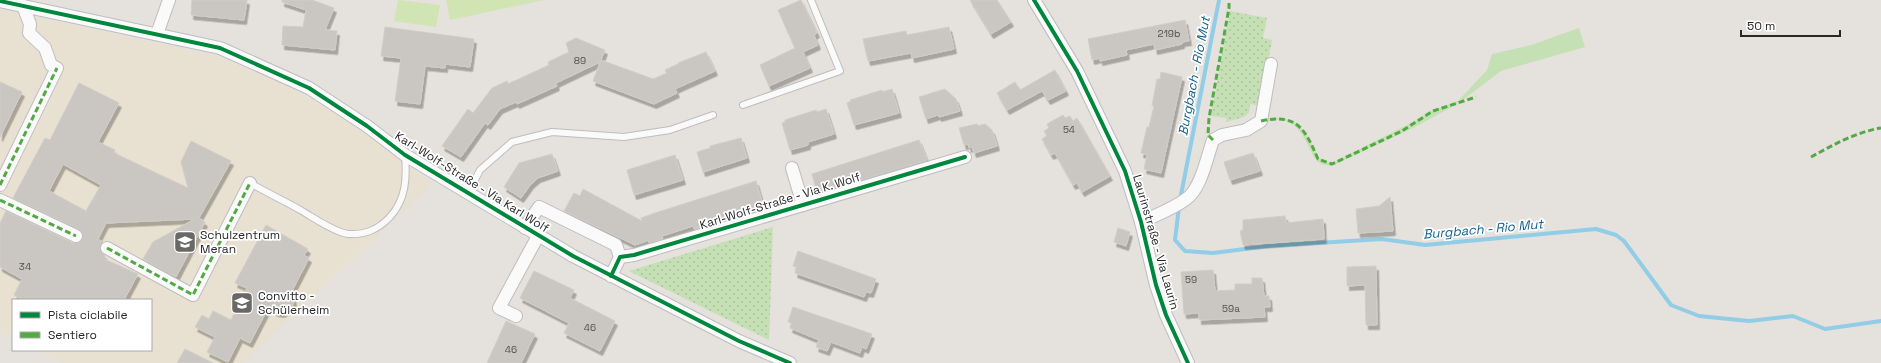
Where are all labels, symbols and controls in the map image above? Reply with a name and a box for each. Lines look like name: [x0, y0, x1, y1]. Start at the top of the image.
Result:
scale bar: [1741, 12, 1840, 38]
water label: Burgbach - Rio Mut: [1174, 14, 1214, 137]
text: 50 m: [1747, 18, 1775, 34]
house number: 219b: [1158, 27, 1180, 40]
house number: 89: [574, 54, 586, 67]
house number: 54: [1063, 123, 1075, 136]
street label: Karl-Wolf-Straße - Via Karl Wolf: [392, 128, 552, 236]
street label: Karl-Wolf-Straße - Via K. Wolf: [698, 169, 862, 233]
street label: Laurinstraße - Via Laurin: [1129, 173, 1183, 311]
water label: Burgbach - Rio Mut: [1422, 215, 1545, 243]
place label: Schulzentrum Meran: [200, 227, 280, 257]
school or university icon: Schulzentrum Meran: [172, 229, 198, 255]
house number: 34: [19, 260, 31, 273]
house number: 59: [1185, 273, 1197, 286]
place label: Convitto - Schülerheim: [258, 288, 329, 318]
school or university icon: Convitto - Schülerheim: [229, 290, 255, 316]
legend: [12, 299, 152, 351]
house number: 59a: [1222, 302, 1240, 315]
text: Pista ciclabile: [48, 307, 128, 323]
house number: 46: [584, 321, 596, 334]
text: Sentiero: [48, 327, 97, 343]
house number: 46: [505, 343, 517, 356]

